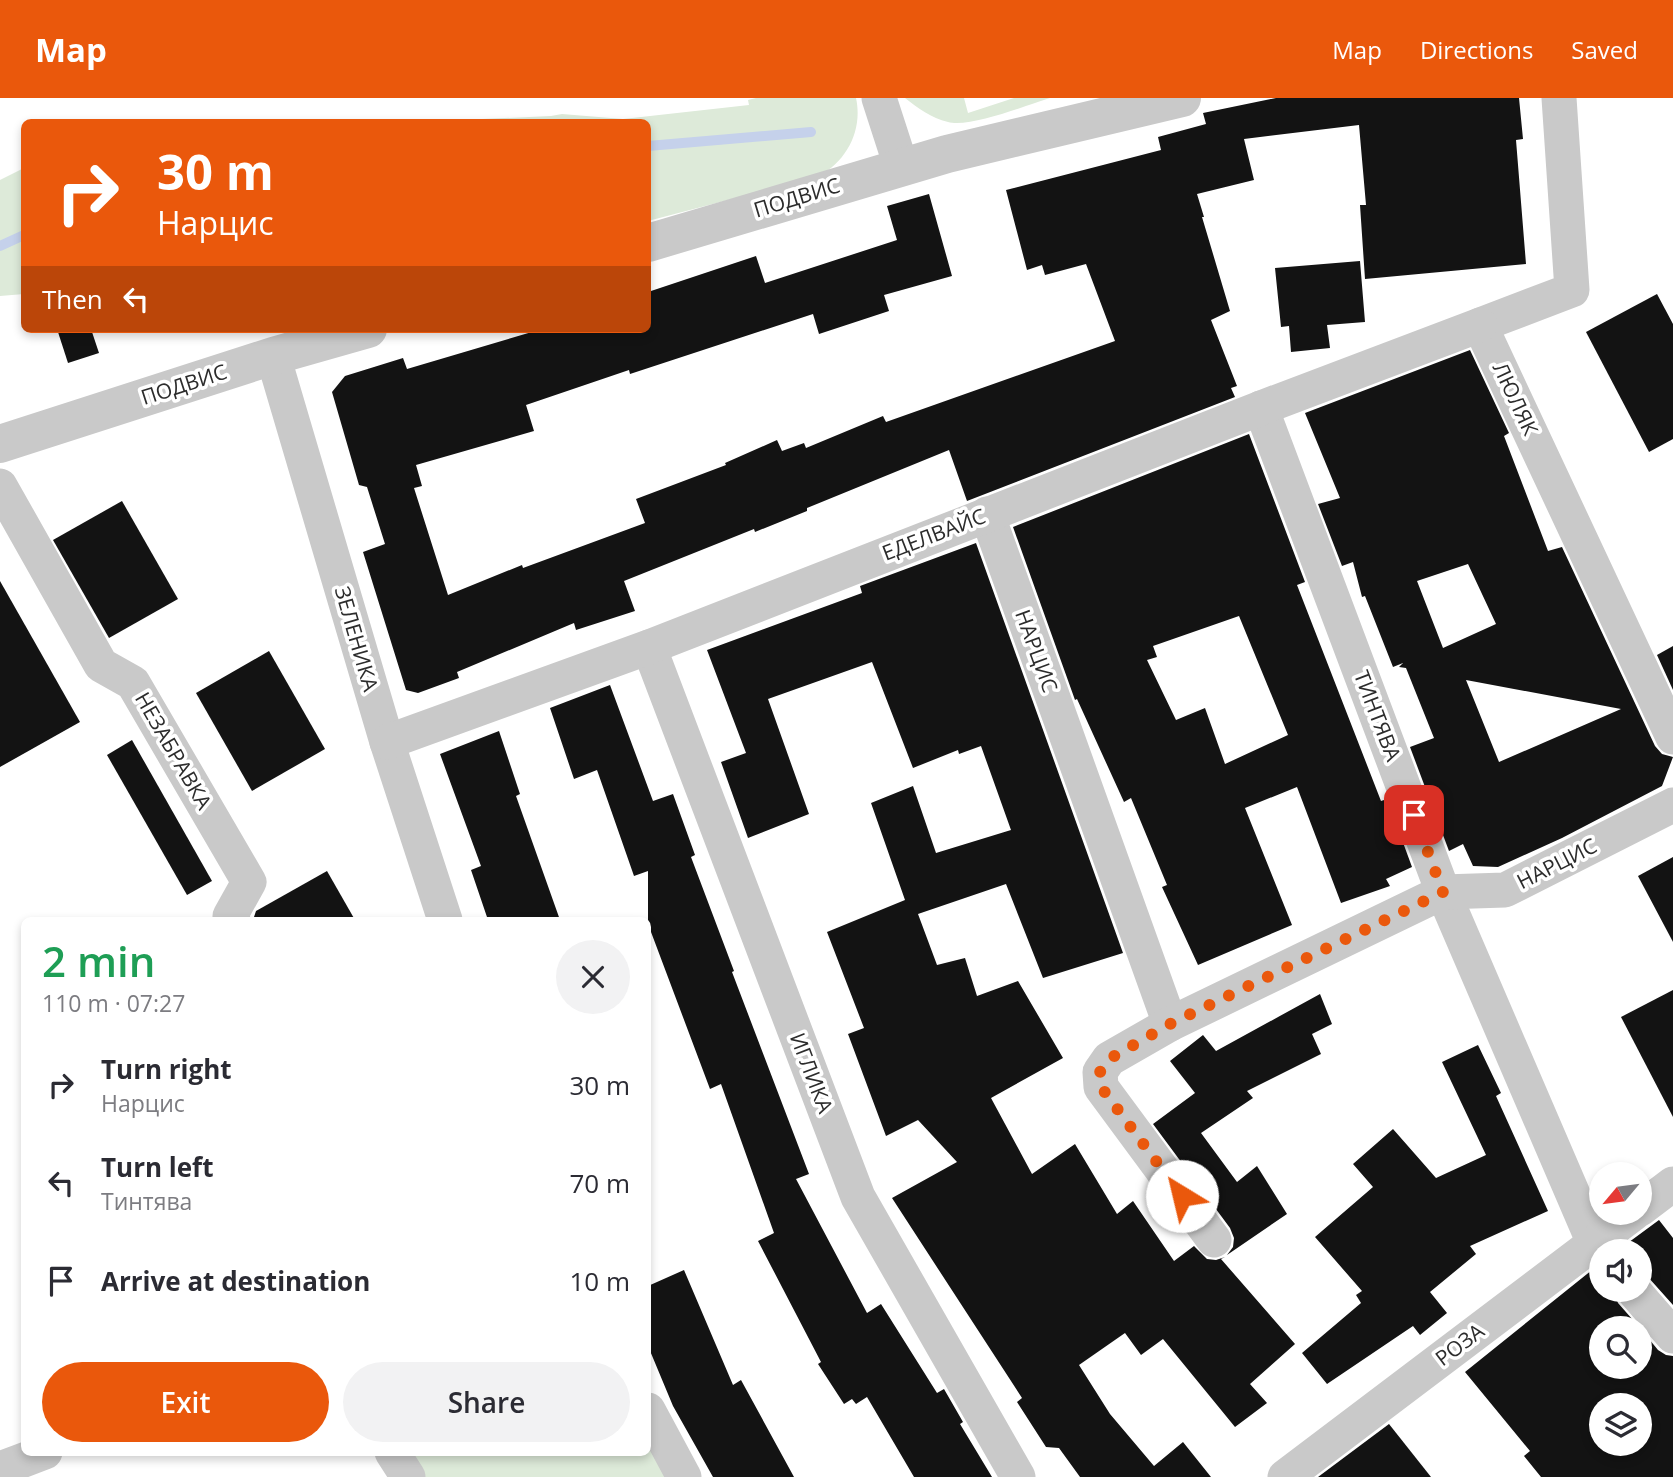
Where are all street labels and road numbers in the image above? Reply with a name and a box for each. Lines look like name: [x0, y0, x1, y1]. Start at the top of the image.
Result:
street label: ПОДВИС: [750, 171, 843, 223]
street label: ПОДВИС: [137, 357, 230, 411]
street label: ЛЮЛЯК: [1487, 357, 1545, 440]
street label: ЕДЕЛВАЙС: [878, 502, 989, 567]
street label: ЗЕЛЕНИКА: [329, 583, 385, 695]
street label: НАРЦИС: [1009, 605, 1065, 696]
street label: ТИНТЯВА: [1348, 666, 1408, 766]
street label: НЕЗАБРАВКА: [129, 687, 219, 815]
street label: НАРЦИС: [1512, 831, 1601, 895]
street label: ИГЛИКА: [784, 1029, 840, 1117]
street label: РОЗА: [1429, 1316, 1490, 1372]

